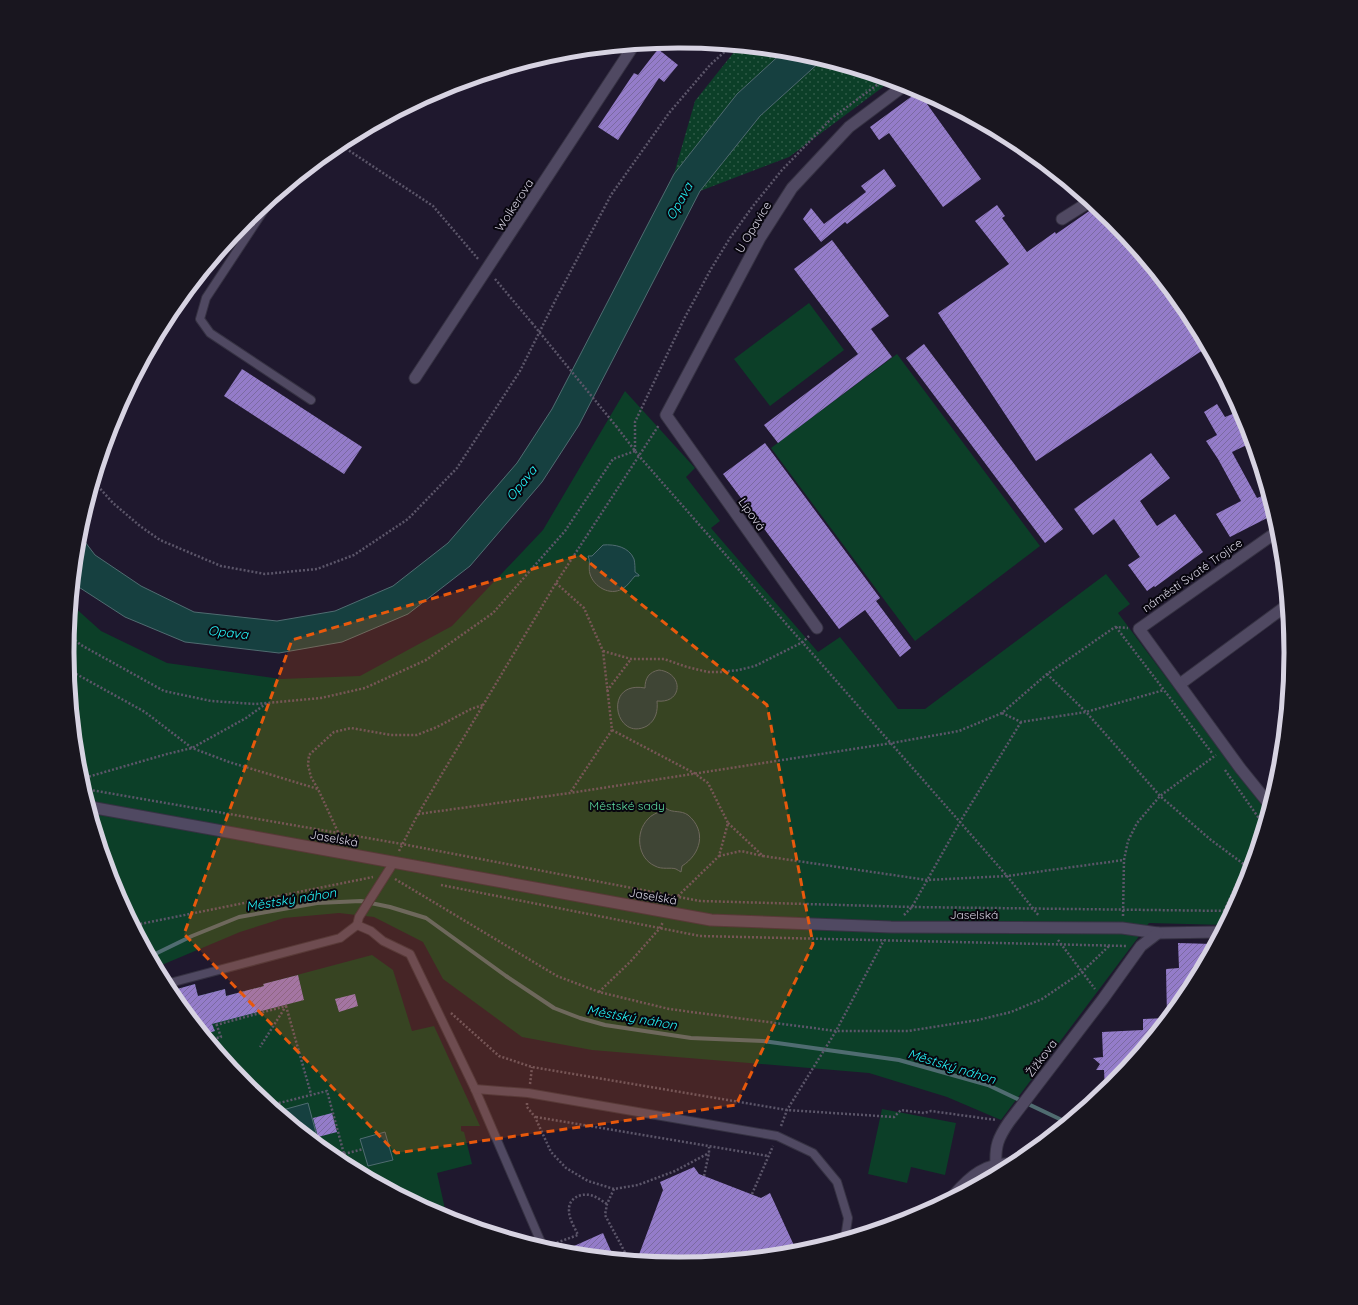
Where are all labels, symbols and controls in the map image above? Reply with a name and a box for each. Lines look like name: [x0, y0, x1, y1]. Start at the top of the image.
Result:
street label: Wolkerova: [492, 176, 536, 234]
water label: Opava: [662, 179, 696, 223]
street label: U Opavice: [732, 198, 774, 255]
water label: Opava: [502, 461, 541, 504]
street label: Lípová: [735, 495, 769, 533]
street label: náměstí Svaté Trojice: [1139, 535, 1245, 615]
water label: Opava: [207, 622, 250, 642]
park label: Městské sady: [589, 798, 665, 813]
street label: Jaselská: [309, 826, 359, 850]
water label: Městský náhon: [245, 884, 338, 914]
street label: Jaselská: [628, 884, 678, 908]
street label: Jaselská: [950, 907, 998, 922]
water label: Městský náhon: [586, 1001, 679, 1033]
street label: Žižkova: [1022, 1036, 1060, 1080]
water label: Městský náhon: [906, 1045, 998, 1087]

